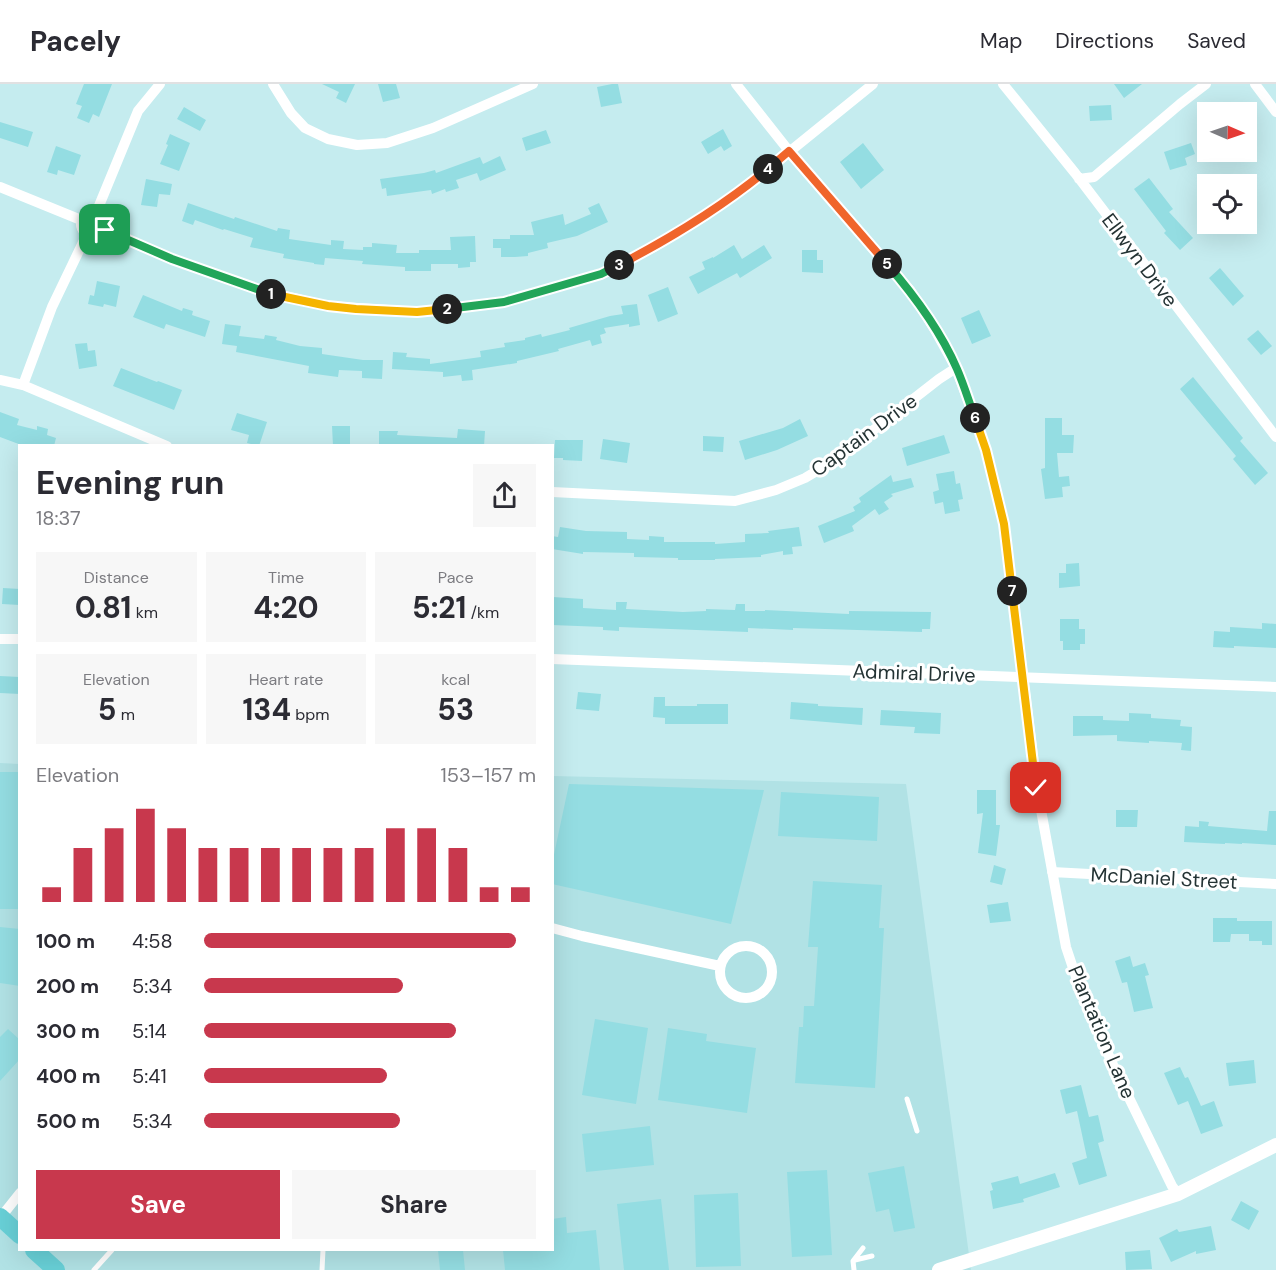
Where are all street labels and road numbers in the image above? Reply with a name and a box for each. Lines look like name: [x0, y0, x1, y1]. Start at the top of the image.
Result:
street label: Ellwyn Drive: [1096, 208, 1184, 312]
street label: Captain Drive: [806, 388, 922, 482]
street label: Admiral Drive: [852, 658, 976, 688]
street label: McDaniel Street: [1090, 861, 1238, 895]
street label: Plantation Lane: [1062, 961, 1142, 1103]

